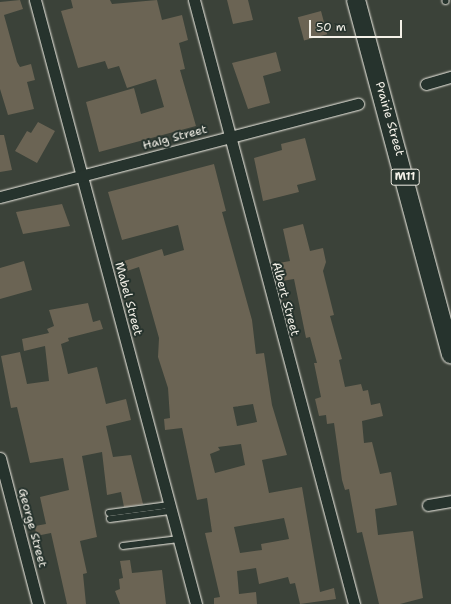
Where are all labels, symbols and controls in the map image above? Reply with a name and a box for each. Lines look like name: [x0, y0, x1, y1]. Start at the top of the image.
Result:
scale bar: [311, 12, 404, 38]
text: 50 m: [316, 19, 346, 35]
street label: Prairie Street: [371, 80, 407, 158]
street label: Haig Street: [141, 123, 209, 153]
road number: M11: [390, 168, 420, 186]
street label: Albert Street: [268, 260, 302, 338]
street label: Mabel Street: [111, 261, 145, 337]
street label: George Street: [15, 487, 49, 569]

